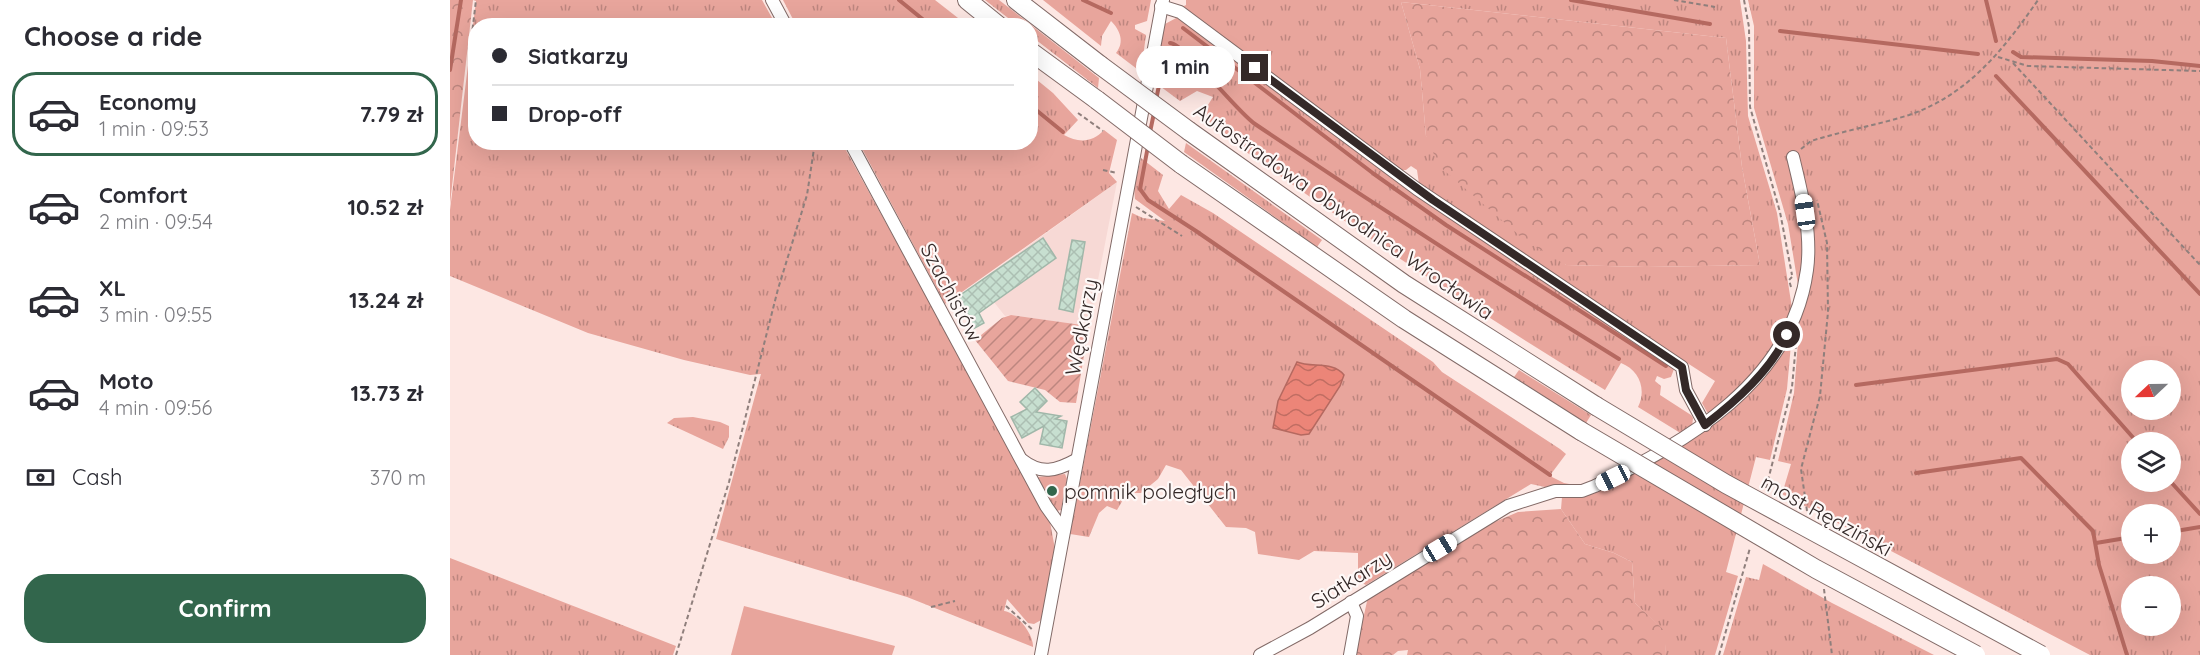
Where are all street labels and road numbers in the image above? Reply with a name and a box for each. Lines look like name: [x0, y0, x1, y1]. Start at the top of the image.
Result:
street label: Autostradowa Obwodnica Wrocławia: [1189, 97, 1499, 325]
street label: Szachistów: [915, 239, 989, 346]
street label: Wędkarzy: [1059, 276, 1103, 378]
street label: most Rędziński: [1757, 468, 1897, 562]
street label: Siatkarzy: [1306, 544, 1396, 614]

